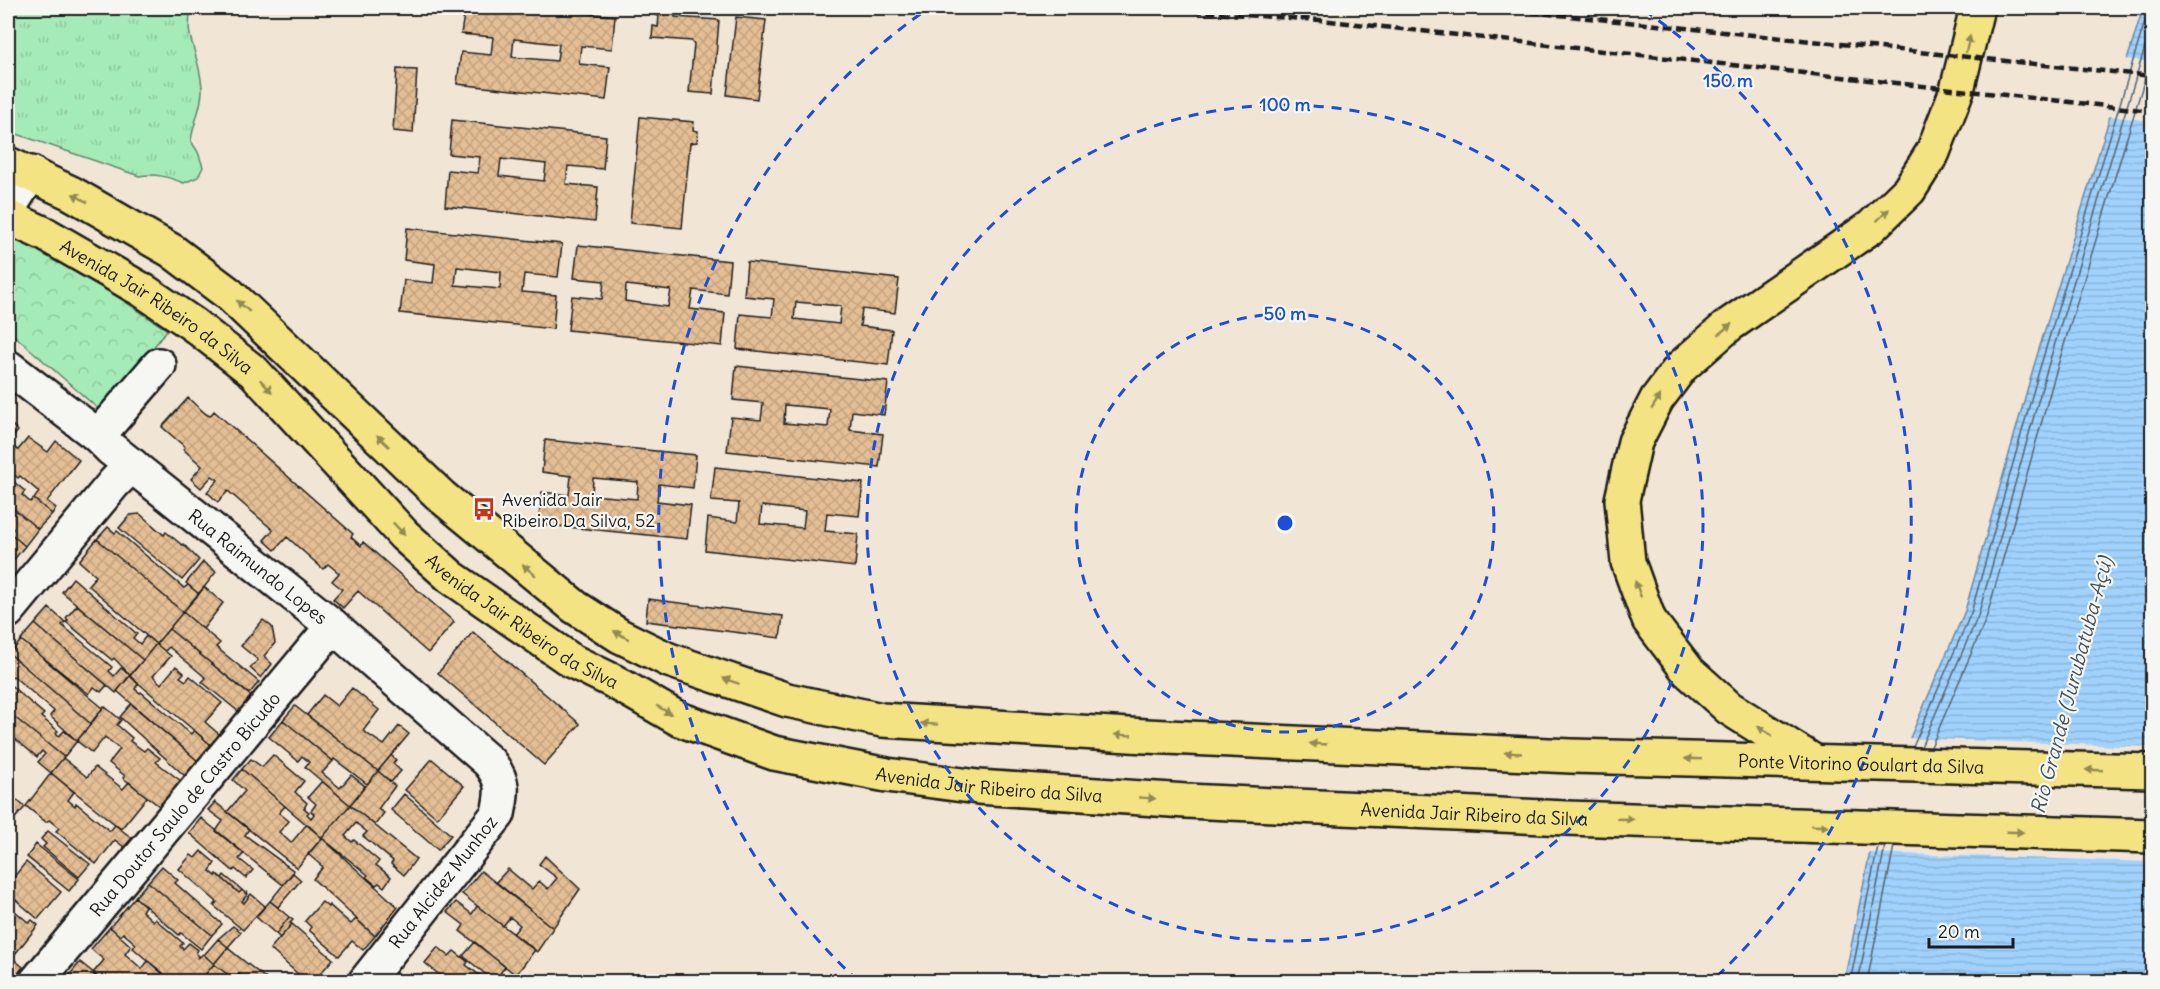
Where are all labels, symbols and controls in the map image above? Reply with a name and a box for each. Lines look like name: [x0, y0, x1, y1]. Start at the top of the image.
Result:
one-way arrow: [1964, 35, 1974, 53]
text: 150 m: [1703, 69, 1753, 92]
text: 100 m: [1260, 93, 1311, 116]
one-way arrow: [72, 194, 89, 204]
one-way arrow: [1875, 209, 1890, 222]
street label: Avenida Jair Ribeiro da Silva: [56, 234, 258, 379]
one-way arrow: [236, 300, 251, 313]
text: 50 m: [1264, 302, 1306, 325]
one-way arrow: [1717, 322, 1733, 335]
one-way arrow: [259, 378, 273, 392]
one-way arrow: [1650, 394, 1661, 410]
one-way arrow: [377, 434, 391, 448]
place label: Avenida Jair Ribeiro Da Silva, 52: [502, 488, 655, 532]
bus stop icon: Avenida Jair Ribeiro Da Silva, 52: [471, 496, 497, 522]
street label: Rua Raimundo Lopes: [184, 504, 332, 629]
centre of rings: [1275, 513, 1295, 533]
one-way arrow: [392, 521, 406, 536]
street label: Avenida Jair Ribeiro da Silva: [421, 548, 622, 693]
water label: Rio Grande (Jurubatuba-Açú): [2025, 553, 2118, 816]
one-way arrow: [521, 564, 537, 577]
one-way arrow: [1632, 580, 1642, 598]
one-way arrow: [613, 630, 629, 641]
one-way arrow: [722, 676, 740, 685]
street label: Rua Doutor Saulo de Castro Bicudo: [84, 687, 285, 921]
one-way arrow: [656, 705, 673, 715]
one-way arrow: [919, 719, 938, 728]
one-way arrow: [1757, 725, 1773, 736]
one-way arrow: [1114, 730, 1133, 739]
one-way arrow: [1308, 740, 1327, 749]
one-way arrow: [1503, 749, 1522, 758]
street label: Ponte Vitorino Goulart da Silva: [1738, 749, 1985, 778]
one-way arrow: [1683, 754, 1702, 764]
street label: Avenida Jair Ribeiro da Silva: [874, 762, 1103, 807]
one-way arrow: [2085, 765, 2104, 774]
one-way arrow: [1138, 794, 1157, 803]
street label: Avenida Jair Ribeiro da Silva: [1360, 797, 1588, 830]
street label: Rua Alcidez Munhoz: [384, 811, 502, 953]
one-way arrow: [1615, 815, 1634, 824]
one-way arrow: [1810, 821, 1829, 830]
one-way arrow: [2005, 827, 2024, 837]
scale bar: [1929, 911, 2013, 949]
text: 20 m: [1938, 920, 1980, 943]

